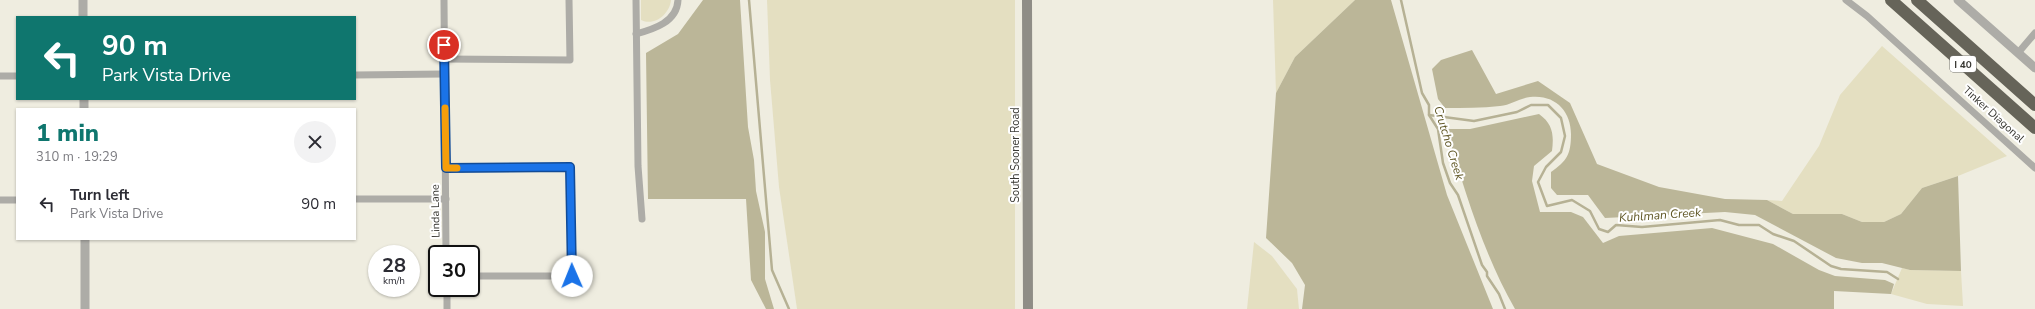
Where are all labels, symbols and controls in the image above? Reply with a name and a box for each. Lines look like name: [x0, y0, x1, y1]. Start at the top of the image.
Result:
text: 90 m: [102, 27, 168, 65]
pin: [427, 28, 461, 62]
icon: left: [36, 32, 88, 84]
icon: arrive: [433, 34, 455, 56]
road number: I 40: [1950, 56, 1976, 72]
text: Park Vista Drive: [102, 63, 231, 87]
street label: Tinker Diagonal: [1960, 83, 2028, 146]
water label: Crutcho Creek: [1430, 104, 1468, 183]
street label: South Sooner Road: [1008, 107, 1023, 203]
text: 1 min: [36, 117, 99, 149]
button: close: [294, 121, 336, 163]
text: 310 m · 19:29: [36, 148, 118, 166]
street label: Linda Lane: [428, 184, 443, 238]
text: Turn left: [70, 185, 129, 205]
icon: left: [36, 193, 58, 215]
text: 90 m: [301, 194, 336, 214]
water label: Kuhlman Creek: [1619, 204, 1702, 226]
text: Park Vista Drive: [70, 205, 163, 223]
speed limit sign: 30: [428, 245, 480, 297]
text: 28: [382, 252, 406, 279]
position arrow: [551, 255, 593, 297]
text: km/h: [383, 274, 405, 288]

